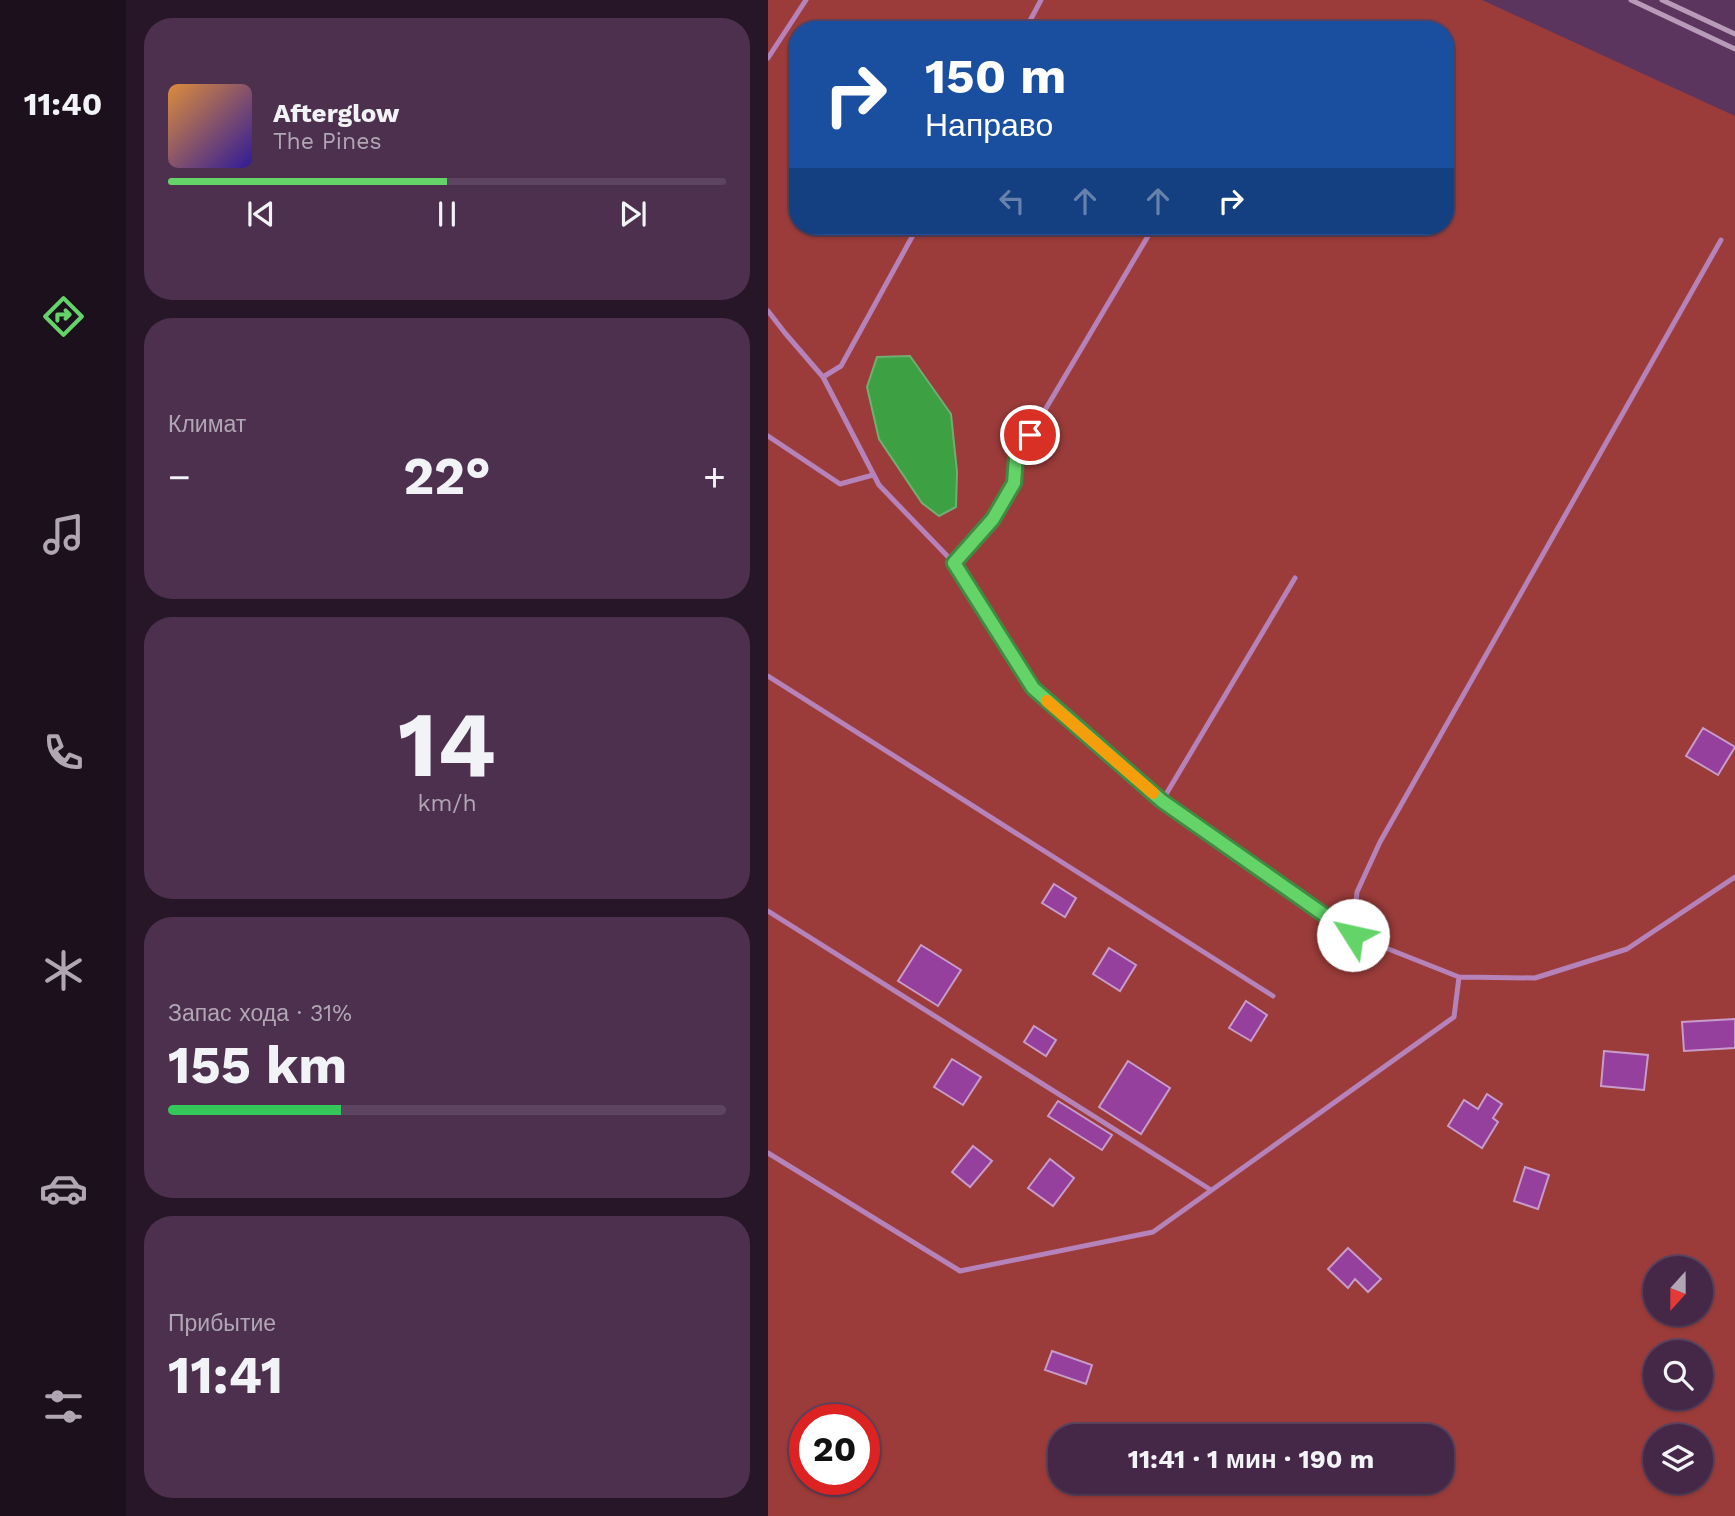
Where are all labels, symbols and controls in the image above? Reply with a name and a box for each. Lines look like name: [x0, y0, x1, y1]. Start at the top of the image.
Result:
text: 150 m: [925, 47, 1066, 105]
icon: right: [810, 49, 901, 140]
text: 11:40: [24, 85, 102, 123]
text: Afterglow: [273, 98, 399, 128]
text: Направо: [925, 106, 1053, 144]
text: The Pines: [273, 128, 382, 155]
icon: left: [993, 182, 1031, 220]
icon: ahead: [1066, 182, 1104, 220]
icon: ahead: [1139, 182, 1177, 220]
icon: right: [1212, 182, 1250, 220]
icon: previous: [242, 195, 280, 233]
icon: pause: [428, 195, 466, 233]
icon: next: [614, 195, 652, 233]
icon: directions: [39, 292, 88, 341]
pin: [1000, 405, 1060, 465]
text: Климат: [168, 411, 246, 438]
icon: arrive: [1011, 416, 1049, 454]
text: 22°: [403, 446, 491, 507]
text: −: [168, 455, 191, 499]
text: +: [703, 455, 726, 499]
icon: music: [39, 510, 88, 559]
text: 14: [398, 691, 496, 798]
icon: phone: [39, 728, 88, 777]
text: km/h: [417, 790, 477, 817]
position arrow: [1316, 898, 1390, 972]
icon: climate: [39, 946, 88, 995]
text: Запас хода · 31%: [168, 1000, 352, 1027]
text: 155 km: [168, 1035, 347, 1096]
icon: car: [39, 1164, 88, 1213]
north arrow: [1643, 1256, 1713, 1326]
map controls: [1643, 1256, 1713, 1494]
text: Прибытие: [168, 1310, 276, 1337]
button: search: [1643, 1340, 1713, 1410]
text: 11:41: [168, 1345, 283, 1406]
icon: filters: [39, 1382, 88, 1431]
speed limit sign: 20: [789, 1404, 880, 1495]
button: layers: [1643, 1424, 1713, 1494]
text: 11:41 · 1 мин · 190 m: [1128, 1444, 1374, 1474]

